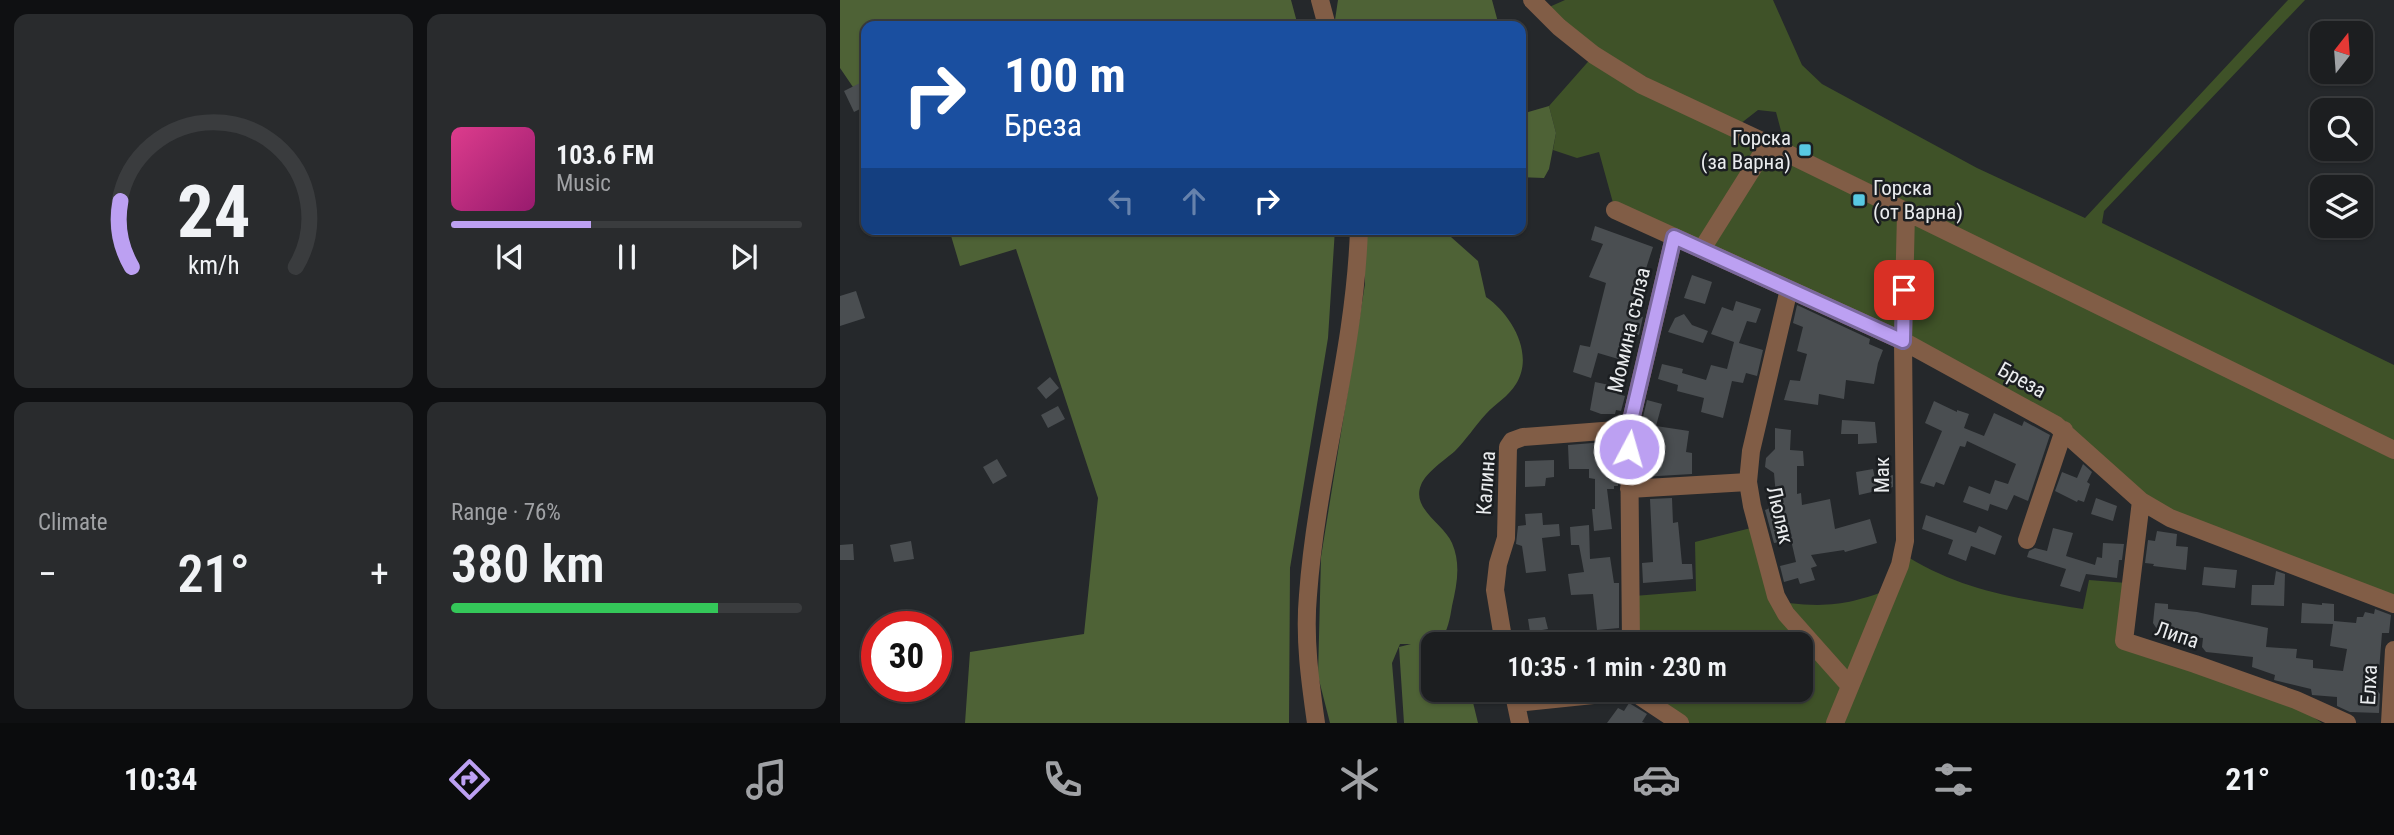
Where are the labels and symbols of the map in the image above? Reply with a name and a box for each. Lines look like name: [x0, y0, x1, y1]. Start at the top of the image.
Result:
north arrow: [2310, 21, 2373, 84]
place label: Горска (за Варна): [1701, 126, 1791, 174]
marker: Горска (за Варна): [1797, 142, 1813, 158]
place label: Горска (от Варна): [1873, 176, 1963, 224]
marker: Горска (от Варна): [1851, 192, 1867, 208]
pin: [1874, 260, 1934, 320]
street label: Момина сълза: [1603, 265, 1655, 395]
street label: Бреза: [1994, 357, 2050, 403]
position arrow: [1592, 412, 1666, 486]
street label: Калина: [1472, 450, 1500, 516]
street label: Мак: [1870, 457, 1894, 493]
street label: Люляк: [1762, 484, 1798, 546]
speed limit sign: 30: [861, 611, 952, 702]
street label: Липа: [2152, 617, 2202, 653]
street label: Елха: [2356, 664, 2382, 706]

